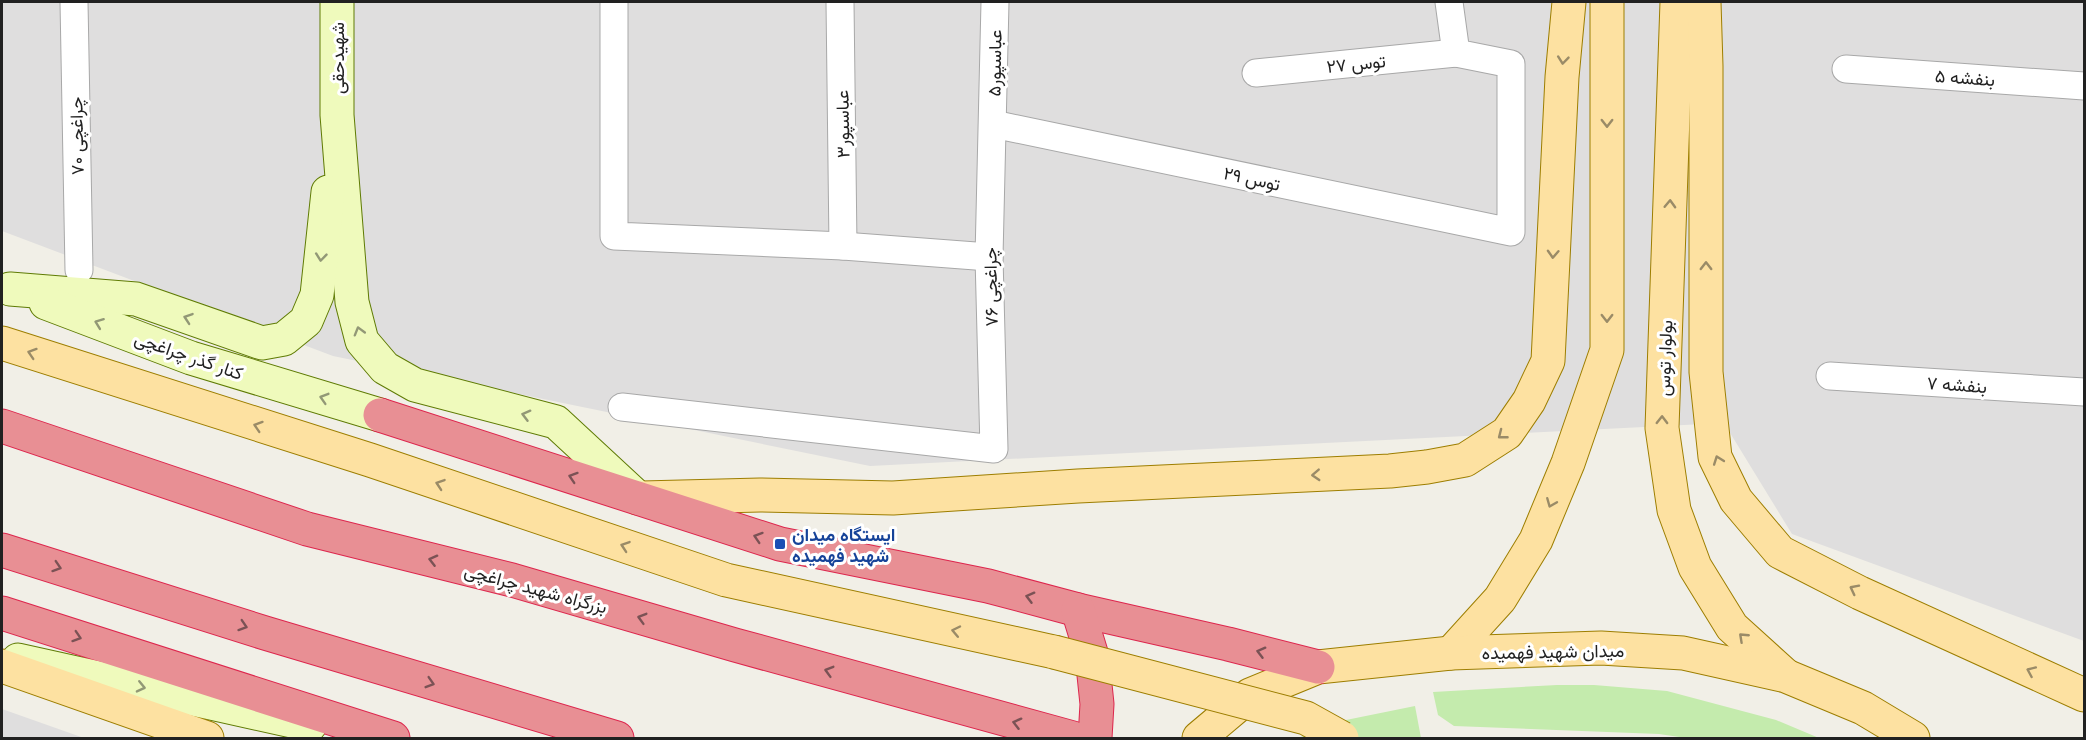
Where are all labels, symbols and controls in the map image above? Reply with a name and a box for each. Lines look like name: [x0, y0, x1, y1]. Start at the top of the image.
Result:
street label: شهیدحقی: [325, 22, 349, 94]
street label: عباسپور۵: [981, 29, 1008, 97]
street label: توس ۲۷: [1325, 48, 1387, 78]
one-way arrow: [1557, 55, 1570, 64]
street label: بنفشه ۵: [1934, 63, 1996, 91]
street label: عباسپور۳: [829, 90, 856, 158]
street label: چراغچی ۷۰: [63, 97, 90, 175]
one-way arrow: [1601, 118, 1613, 127]
street label: توس ۲۹: [1221, 160, 1283, 196]
one-way arrow: [1663, 199, 1676, 208]
street label: چراغچی ۷۶: [977, 247, 1004, 327]
one-way arrow: [1546, 250, 1559, 259]
one-way arrow: [315, 253, 328, 262]
one-way arrow: [1700, 262, 1712, 271]
one-way arrow: [183, 312, 194, 325]
one-way arrow: [1601, 313, 1613, 322]
one-way arrow: [95, 318, 106, 330]
street label: بولوار توس: [1651, 319, 1677, 397]
street label: کنار گذر چراغچی: [131, 325, 246, 386]
one-way arrow: [354, 326, 367, 336]
one-way arrow: [27, 347, 38, 360]
street label: بنفشه ۷: [1926, 370, 1988, 398]
one-way arrow: [319, 393, 330, 405]
one-way arrow: [521, 409, 531, 422]
one-way arrow: [1656, 415, 1669, 424]
one-way arrow: [253, 420, 264, 433]
one-way arrow: [1498, 428, 1509, 439]
one-way arrow: [1712, 455, 1725, 466]
one-way arrow: [1311, 468, 1320, 481]
one-way arrow: [568, 472, 579, 484]
one-way arrow: [435, 479, 446, 491]
one-way arrow: [1546, 497, 1558, 508]
place label: ایستگاه میدان شهید فهمیده: [792, 522, 895, 567]
one-way arrow: [753, 532, 764, 544]
marker: ایستگاه میدان شهید فهمیده: [773, 537, 787, 551]
one-way arrow: [620, 541, 631, 553]
one-way arrow: [429, 555, 439, 568]
street label: بزرگراه شهید چراغچی: [462, 557, 610, 620]
one-way arrow: [51, 560, 62, 573]
one-way arrow: [1850, 585, 1861, 597]
one-way arrow: [1026, 592, 1036, 605]
one-way arrow: [637, 612, 647, 625]
one-way arrow: [237, 619, 248, 631]
one-way arrow: [952, 625, 962, 638]
one-way arrow: [71, 630, 82, 642]
one-way arrow: [1739, 633, 1750, 644]
street label: میدان شهید فهمیده: [1481, 638, 1625, 664]
one-way arrow: [1256, 647, 1267, 659]
one-way arrow: [824, 666, 835, 678]
one-way arrow: [2027, 667, 2038, 679]
one-way arrow: [424, 676, 435, 688]
one-way arrow: [135, 680, 145, 693]
one-way arrow: [1012, 718, 1023, 730]

